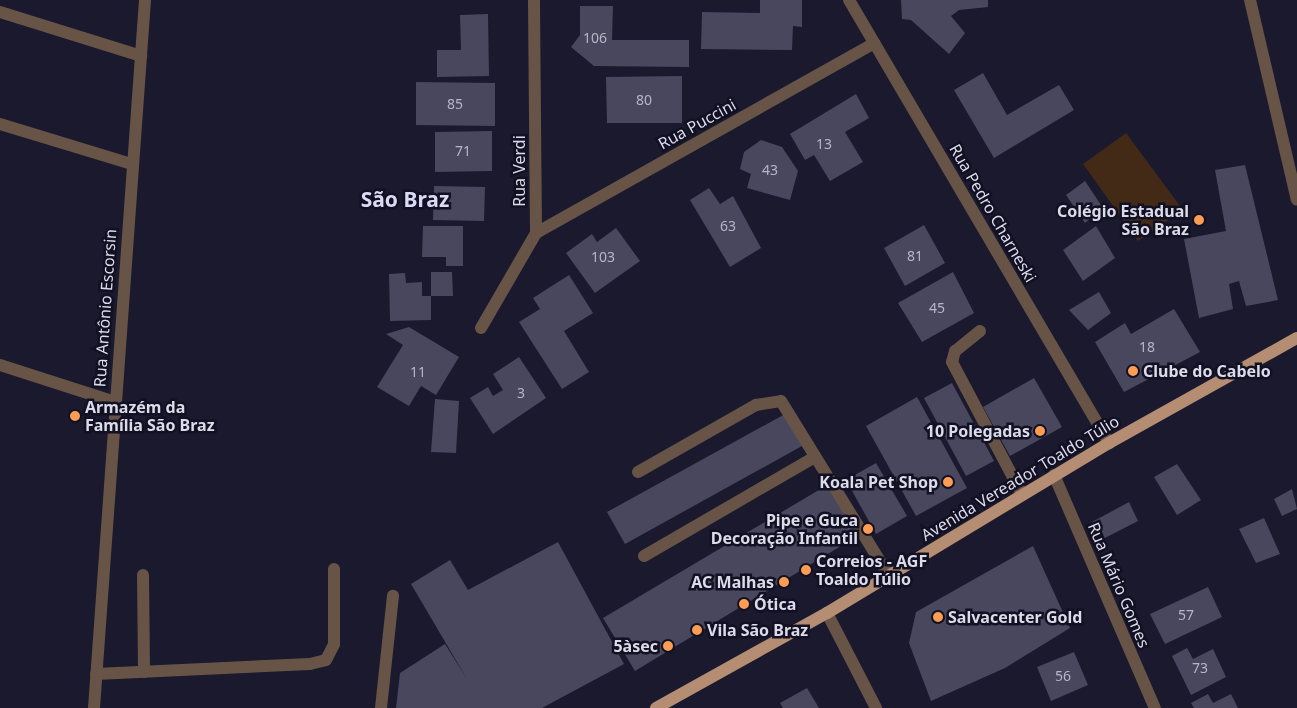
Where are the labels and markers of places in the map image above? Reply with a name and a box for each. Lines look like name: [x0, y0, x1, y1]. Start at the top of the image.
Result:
place label: Colégio Estadual São Braz: [1057, 201, 1189, 239]
marker: Colégio Estadual São Braz: [1193, 214, 1205, 226]
place label: Clube do Cabelo: [1143, 361, 1271, 381]
marker: Clube do Cabelo: [1127, 365, 1139, 377]
place label: Armazém da Família São Braz: [85, 397, 215, 435]
marker: Armazém da Família São Braz: [69, 410, 81, 422]
place label: 10 Polegadas: [926, 421, 1030, 441]
marker: 10 Polegadas: [1034, 425, 1046, 437]
place label: Koala Pet Shop: [819, 472, 938, 492]
marker: Koala Pet Shop: [942, 476, 954, 488]
place label: Pipe e Guca Decoração Infantil: [711, 510, 858, 548]
marker: Pipe e Guca Decoração Infantil: [862, 523, 874, 535]
place label: Correios - AGF Toaldo Túlio: [816, 551, 927, 589]
marker: Correios - AGF Toaldo Túlio: [800, 564, 812, 576]
place label: AC Malhas: [691, 572, 774, 592]
marker: AC Malhas: [778, 576, 790, 588]
place label: Ótica: [754, 594, 796, 614]
marker: Ótica: [738, 598, 750, 610]
place label: Salvacenter Gold: [948, 607, 1082, 627]
marker: Salvacenter Gold: [932, 611, 944, 623]
place label: Vila São Braz: [707, 620, 808, 640]
marker: Vila São Braz: [691, 624, 703, 636]
place label: 5àsec: [613, 636, 658, 656]
marker: 5àsec: [662, 640, 674, 652]

